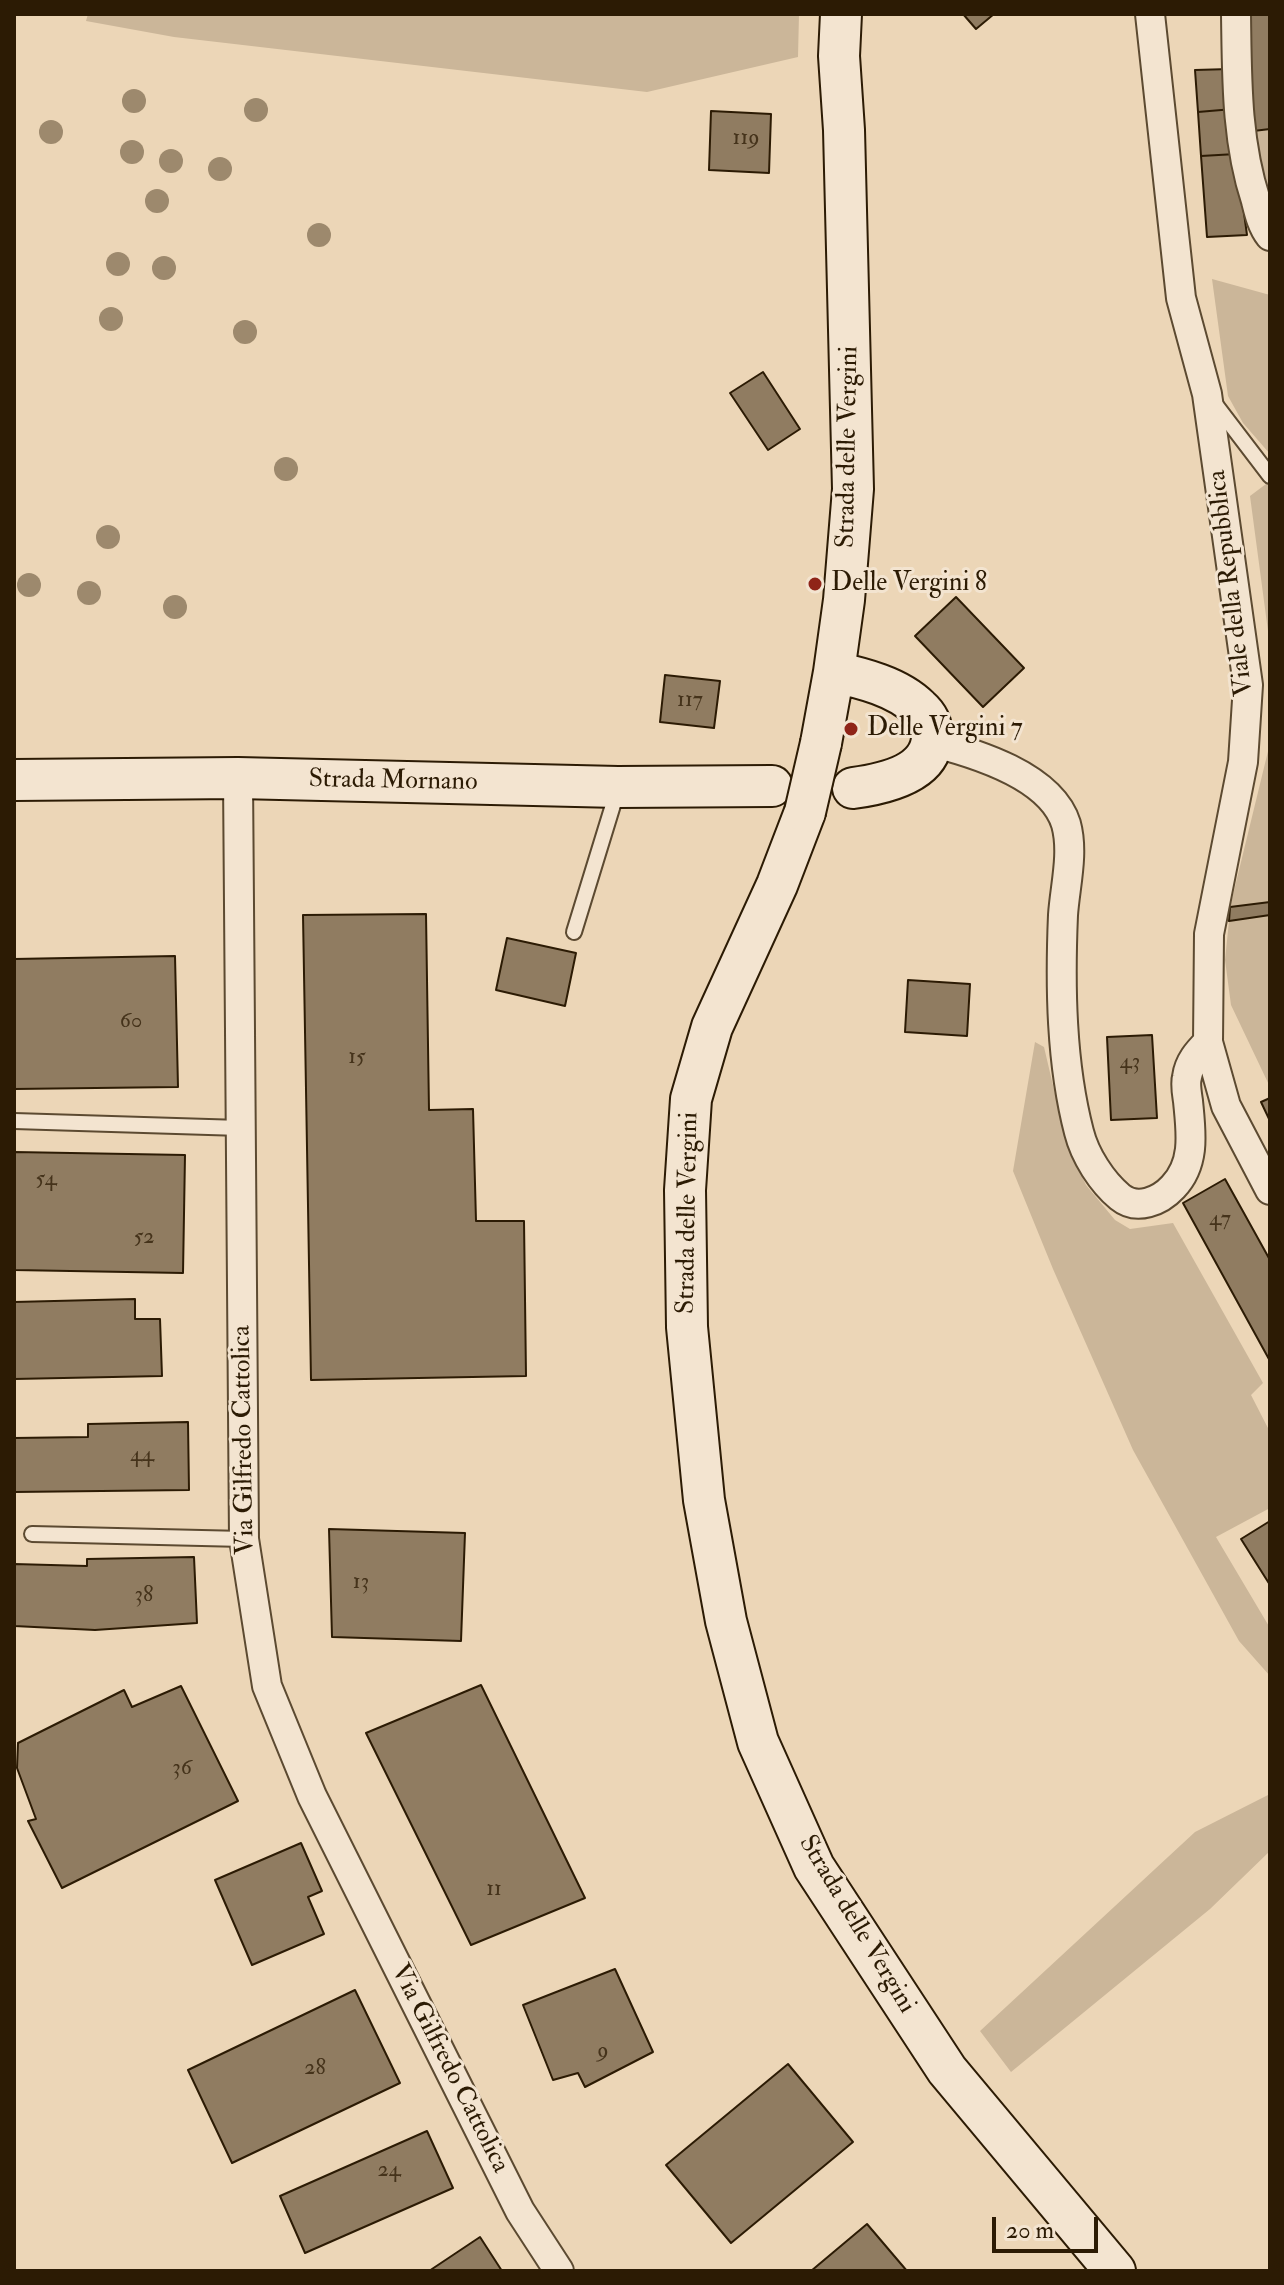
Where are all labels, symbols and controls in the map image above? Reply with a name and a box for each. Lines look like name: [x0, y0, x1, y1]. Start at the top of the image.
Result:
house number: 119: [733, 126, 759, 152]
street label: Strada delle Vergini: [832, 346, 866, 548]
street label: Viale della Repubblica: [1203, 468, 1261, 698]
place label: Delle Vergini 8: [831, 568, 987, 600]
marker: Delle Vergini 8: [806, 575, 824, 593]
house number: 117: [677, 688, 703, 714]
place label: Delle Vergini 7: [867, 713, 1023, 745]
marker: Delle Vergini 7: [842, 720, 860, 738]
street label: Strada Mornano: [308, 765, 478, 799]
house number: 60: [120, 1009, 142, 1035]
house number: 15: [348, 1045, 366, 1071]
house number: 43: [1120, 1050, 1140, 1076]
street label: Strada delle Vergini: [672, 1112, 706, 1314]
house number: 54: [36, 1167, 56, 1193]
house number: 47: [1209, 1207, 1231, 1233]
house number: 52: [134, 1225, 154, 1251]
street label: Via Gilfredo Cattolica: [227, 1325, 263, 1555]
house number: 44: [130, 1443, 154, 1469]
house number: 13: [353, 1570, 369, 1596]
house number: 38: [135, 1583, 153, 1609]
house number: 36: [172, 1756, 192, 1782]
street label: Strada delle Vergini: [791, 1830, 921, 2020]
house number: 11: [486, 1877, 502, 1903]
street label: Via Gilfredo Cattolica: [383, 1959, 515, 2179]
house number: 9: [597, 2039, 609, 2065]
house number: 28: [304, 2056, 326, 2082]
house number: 24: [377, 2158, 401, 2184]
scale bar: [996, 2201, 1102, 2251]
text: 20 m: [1006, 2215, 1054, 2246]

